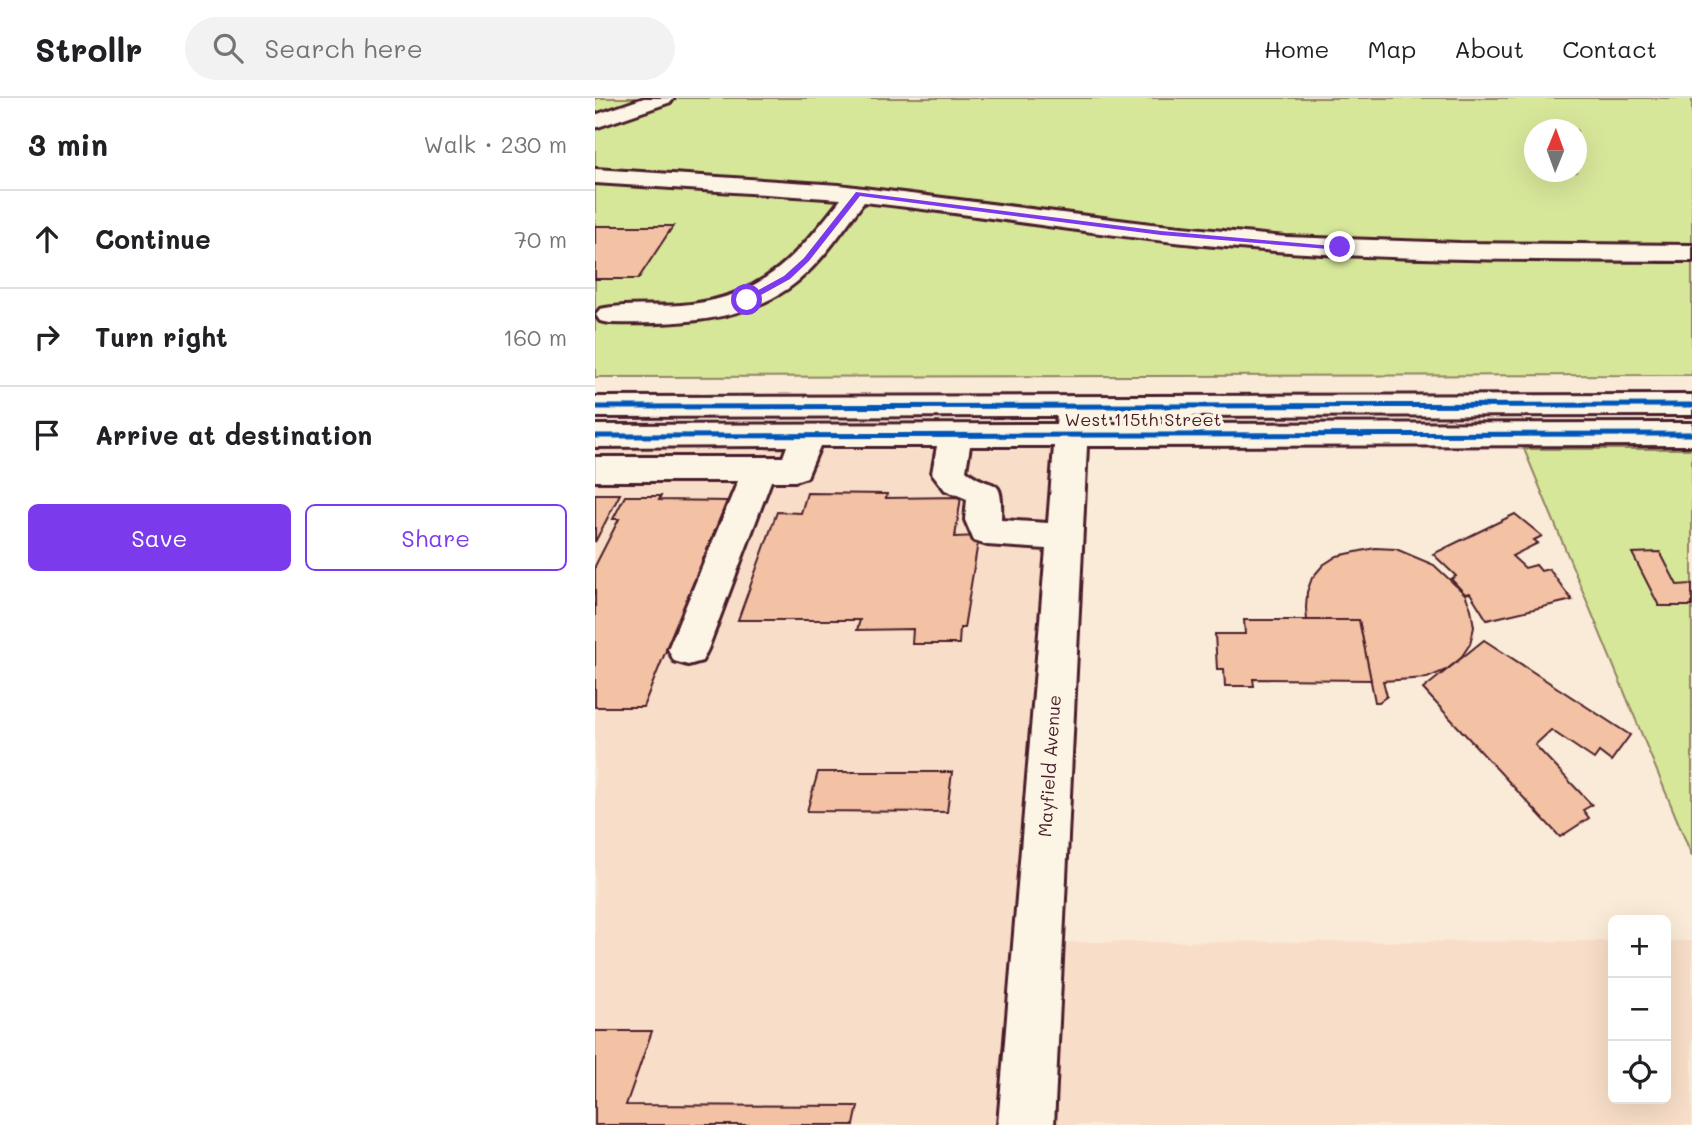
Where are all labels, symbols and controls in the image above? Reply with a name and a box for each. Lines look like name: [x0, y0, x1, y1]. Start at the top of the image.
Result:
search box: [185, 17, 675, 80]
text: Strollr: [35, 27, 143, 70]
icon: search: [209, 29, 247, 67]
text: Search here: [265, 31, 423, 65]
text: Home: [1264, 33, 1329, 64]
text: Map: [1367, 33, 1416, 64]
text: About: [1454, 33, 1524, 64]
text: Contact: [1562, 33, 1657, 64]
north arrow: [1524, 119, 1587, 182]
text: 3 min: [28, 124, 108, 164]
text: Walk · 230 m: [424, 129, 567, 159]
icon: ahead: [28, 220, 66, 258]
text: Continue: [95, 222, 211, 256]
text: 70 m: [514, 224, 567, 254]
route end: [1324, 231, 1355, 262]
route start: [731, 284, 762, 315]
icon: right: [28, 318, 66, 356]
text: Turn right: [95, 320, 228, 354]
text: 160 m: [503, 322, 567, 352]
street label: West 115th Street: [1064, 407, 1222, 431]
icon: arrive: [28, 416, 66, 454]
text: Arrive at destination: [95, 418, 372, 452]
button: Save: [28, 504, 291, 571]
button: Share: [305, 504, 567, 571]
street label: Mayfield Avenue: [1032, 694, 1066, 838]
map controls: [1608, 915, 1671, 1104]
button: +: [1608, 915, 1671, 978]
button: −: [1608, 978, 1671, 1041]
button: locate: [1608, 1041, 1671, 1104]

